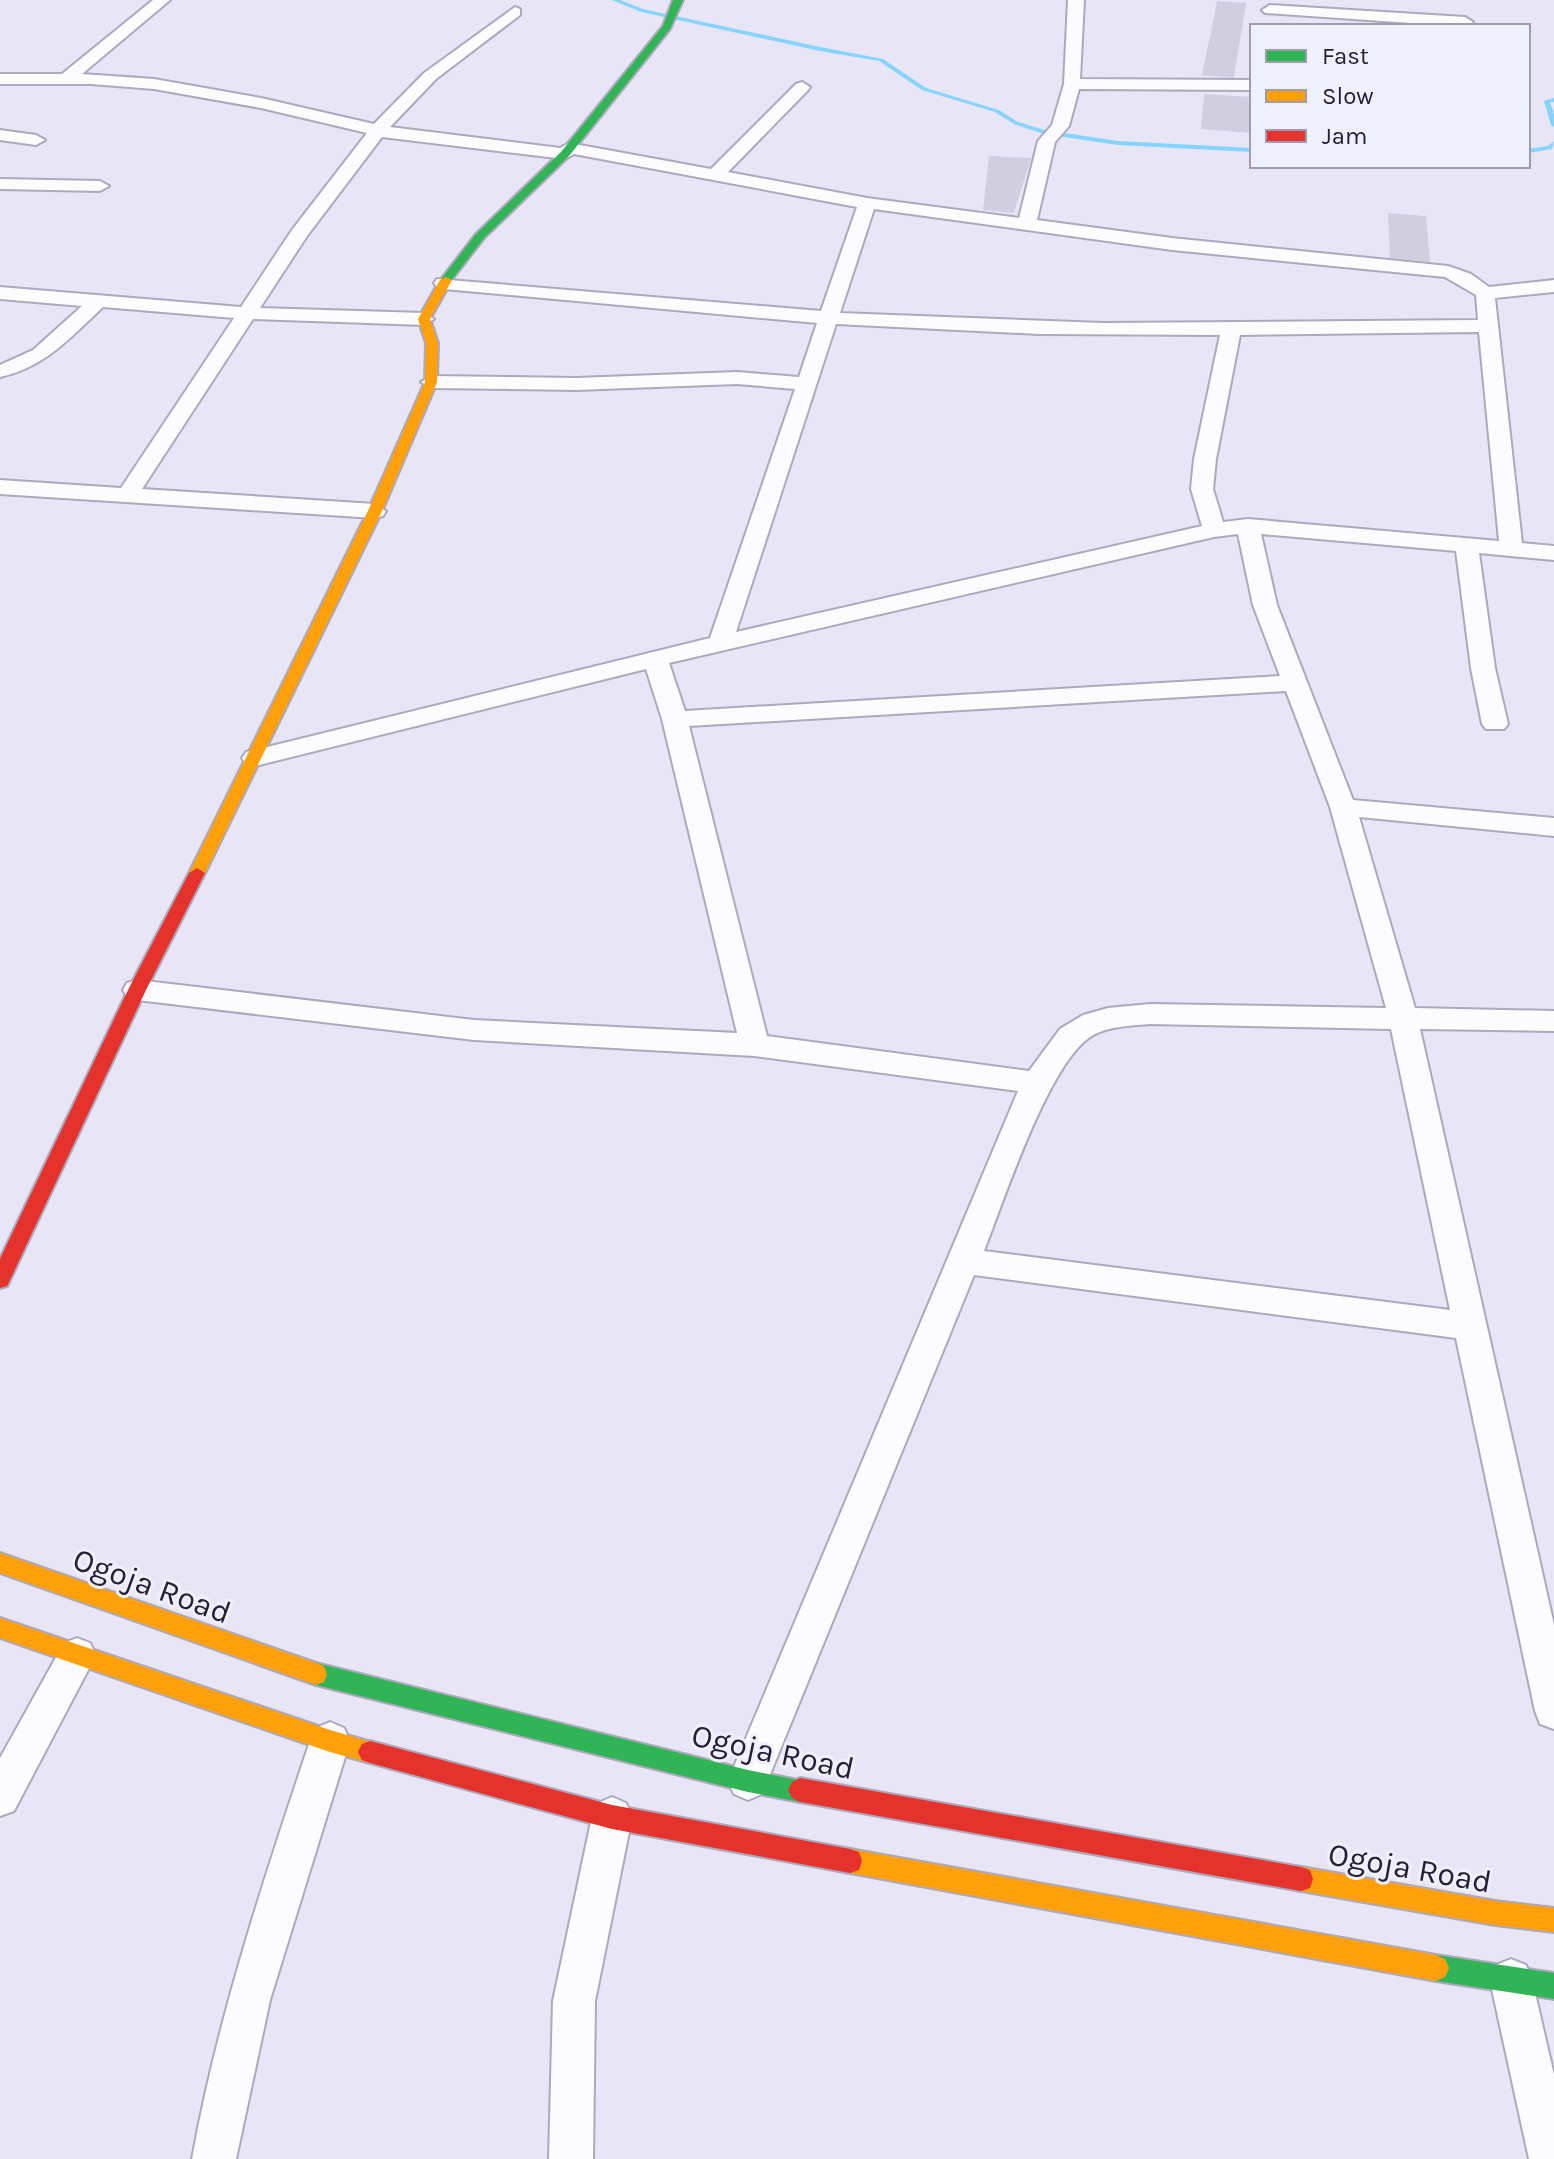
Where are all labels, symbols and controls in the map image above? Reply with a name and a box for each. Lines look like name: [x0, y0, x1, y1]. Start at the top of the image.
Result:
legend: [1250, 24, 1530, 168]
text: Fast: [1322, 42, 1369, 70]
text: Slow: [1322, 82, 1374, 110]
text: Jam: [1322, 122, 1367, 150]
street label: Ogoja Road: [68, 1540, 236, 1632]
street label: Ogoja Road: [688, 1717, 858, 1787]
street label: Ogoja Road: [1325, 1835, 1495, 1901]

